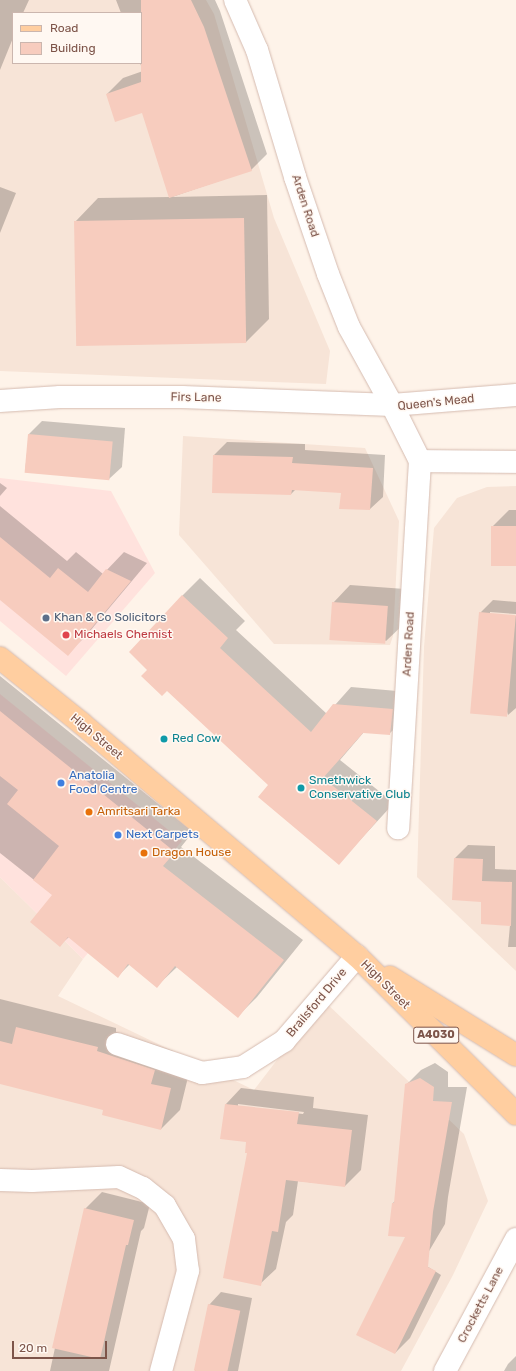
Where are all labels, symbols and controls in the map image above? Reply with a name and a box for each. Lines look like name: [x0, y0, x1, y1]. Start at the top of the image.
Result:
legend: [12, 12, 142, 64]
text: Road: [50, 21, 78, 35]
text: Building: [50, 41, 96, 55]
street label: Arden Road: [288, 173, 322, 239]
street label: Firs Lane: [170, 390, 222, 406]
street label: Queen's Mead: [397, 392, 475, 414]
place label: Khan & Co Solicitors: [54, 611, 166, 625]
street label: Arden Road: [400, 611, 418, 677]
marker: Khan & Co Solicitors: [41, 613, 51, 623]
place label: Michaels Chemist: [74, 628, 172, 642]
marker: Michaels Chemist: [61, 630, 71, 640]
street label: High Street: [67, 711, 125, 763]
place label: Red Cow: [172, 732, 221, 746]
marker: Red Cow: [159, 734, 169, 744]
place label: Anatolia Food Centre: [69, 769, 137, 797]
place label: Smethwick Conservative Club: [309, 774, 410, 802]
marker: Anatolia Food Centre: [56, 778, 66, 788]
marker: Smethwick Conservative Club: [296, 783, 306, 793]
place label: Amritsari Tarka: [97, 805, 181, 819]
marker: Amritsari Tarka: [84, 807, 94, 817]
place label: Next Carpets: [126, 828, 199, 842]
marker: Next Carpets: [113, 830, 123, 840]
place label: Dragon House: [152, 846, 231, 860]
marker: Dragon House: [139, 848, 149, 858]
street label: High Street: [357, 957, 413, 1013]
street label: Brailsford Drive: [284, 966, 350, 1040]
road number: A4030: [413, 1026, 459, 1044]
street label: Crocketts Lane: [455, 1264, 507, 1346]
scale bar: [14, 1333, 109, 1359]
text: 20 m: [19, 1341, 47, 1355]

